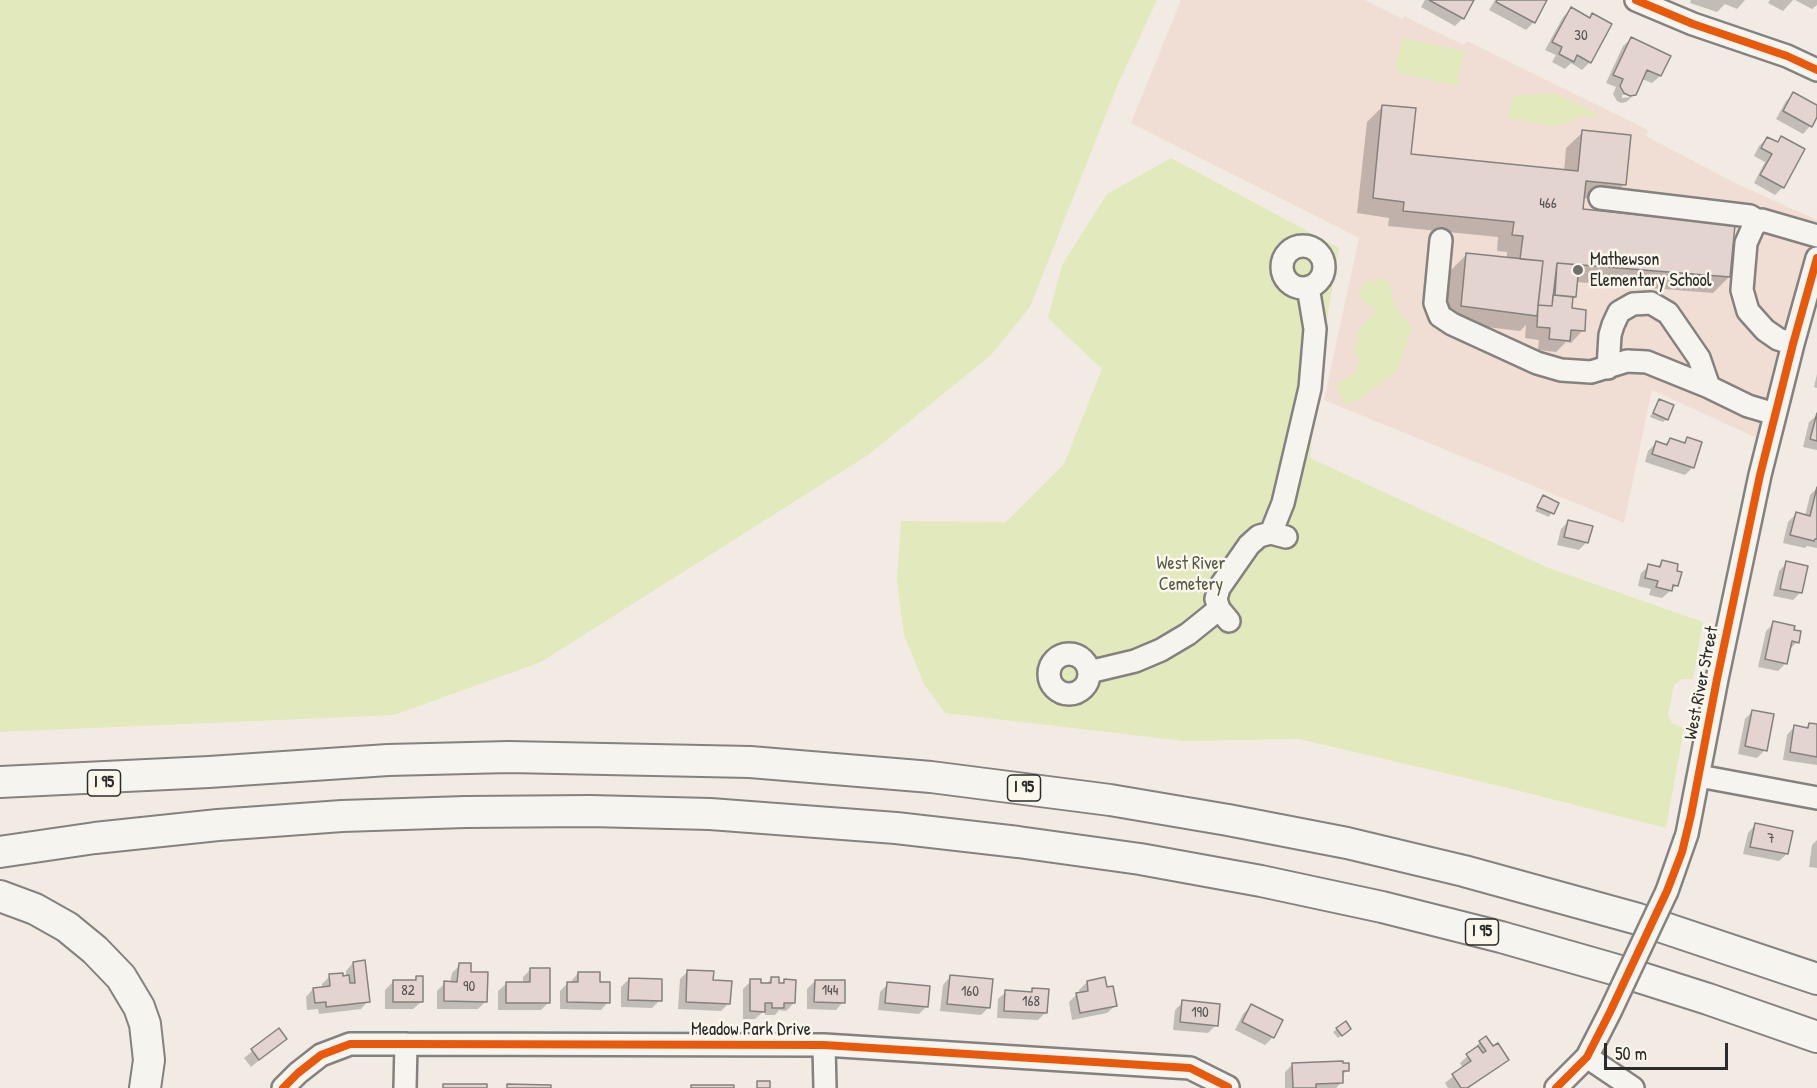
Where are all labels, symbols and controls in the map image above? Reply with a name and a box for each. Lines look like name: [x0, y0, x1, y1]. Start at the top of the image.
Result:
house number: 30: [1574, 27, 1588, 45]
house number: 466: [1539, 195, 1557, 213]
place label: Mathewson Elementary School: [1590, 249, 1711, 292]
marker: Mathewson Elementary School: [1571, 263, 1585, 277]
park label: West River Cemetery: [1156, 553, 1226, 596]
street label: West River Street: [1680, 624, 1724, 742]
road number: I 95: [88, 770, 120, 796]
road number: I 95: [1008, 775, 1040, 801]
house number: 7: [1767, 830, 1775, 848]
road number: I 95: [1466, 919, 1498, 945]
house number: 90: [463, 978, 475, 996]
house number: 82: [401, 982, 415, 1000]
house number: 144: [822, 982, 838, 1000]
house number: 160: [961, 983, 979, 1001]
house number: 168: [1022, 993, 1040, 1011]
house number: 190: [1191, 1004, 1209, 1022]
street label: Meadow Park Drive: [691, 1019, 811, 1041]
scale bar: [1607, 1031, 1732, 1069]
text: 50 m: [1615, 1041, 1647, 1066]

